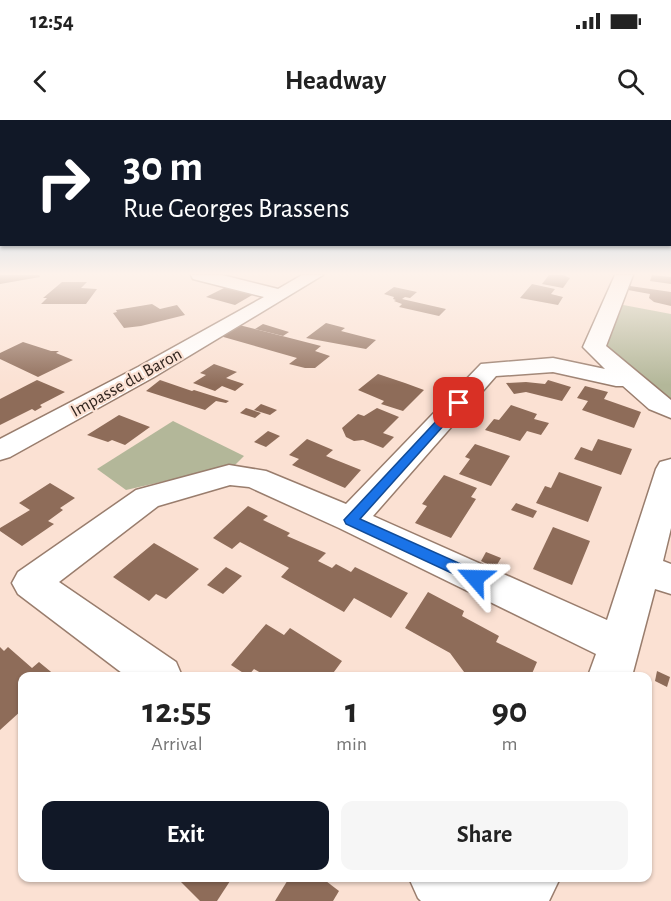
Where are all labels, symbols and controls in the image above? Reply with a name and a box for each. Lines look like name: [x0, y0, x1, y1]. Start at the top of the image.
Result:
text: 12:54: [30, 10, 74, 32]
icon: back: [24, 65, 57, 98]
icon: search: [614, 65, 647, 98]
text: Headway: [285, 67, 386, 94]
icon: right: [24, 144, 102, 222]
text: 30 m: [123, 146, 203, 188]
text: Rue Georges Brassens: [123, 195, 349, 222]
street label: Impasse du Baron: [68, 345, 185, 421]
pin: [433, 377, 484, 428]
icon: arrive: [442, 386, 475, 419]
position arrow: [443, 546, 507, 610]
text: 12:55: [142, 693, 212, 729]
text: 1: [345, 693, 358, 729]
text: 90: [491, 693, 528, 729]
text: Arrival: [151, 734, 203, 754]
text: min: [336, 734, 367, 754]
text: m: [502, 734, 518, 754]
button: Exit: [42, 801, 329, 870]
button: Share: [341, 801, 628, 870]

